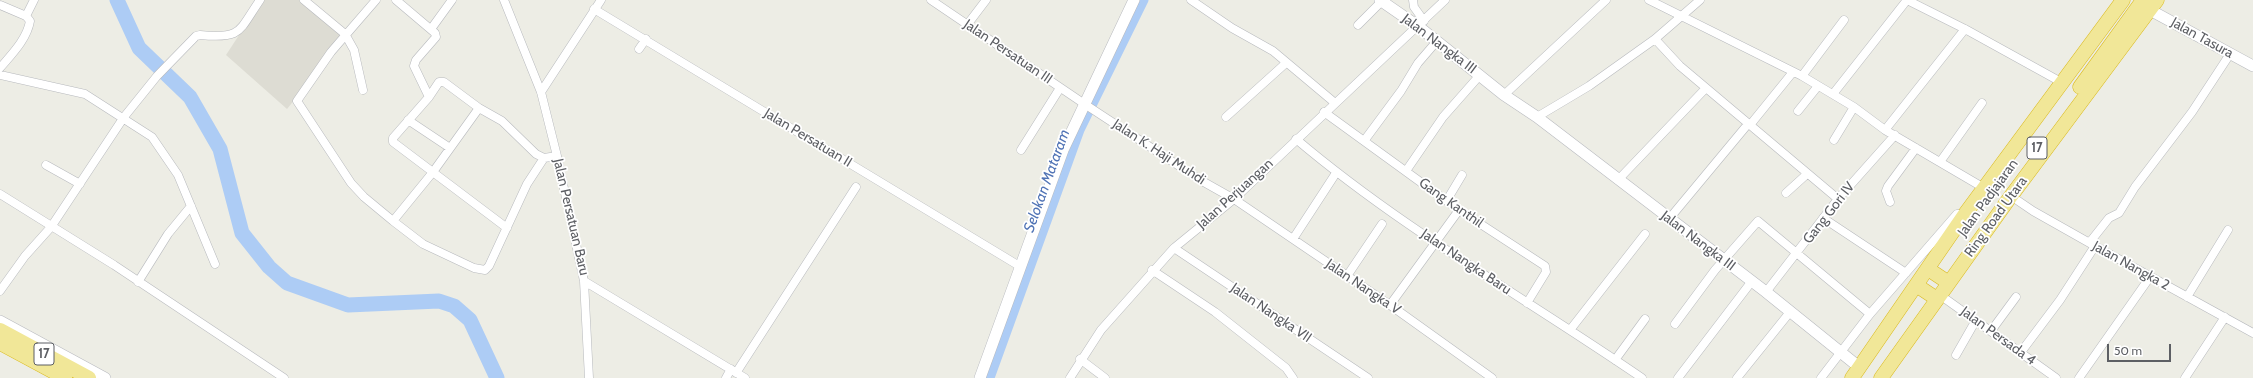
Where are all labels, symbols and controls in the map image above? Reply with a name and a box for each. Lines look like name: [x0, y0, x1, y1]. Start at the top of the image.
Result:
street label: Jalan Nangka III: [1398, 10, 1480, 78]
street label: Jalan Tasura: [2168, 14, 2236, 62]
street label: Jalan Persatuan III: [960, 16, 1056, 88]
street label: Jalan Persatuan II: [761, 105, 855, 171]
street label: Jalan K. Haji Muhdi: [1109, 116, 1209, 188]
water label: Selokan Mataram: [1020, 127, 1074, 235]
road number: 17: [2027, 137, 2047, 159]
street label: Jalan Perjuangan: [1193, 155, 1277, 233]
street label: Jalan Padjajaran: [1954, 156, 2022, 240]
street label: Jalan Persatuan Baru: [549, 157, 593, 277]
street label: Ring Road Utara: [1961, 174, 2031, 260]
street label: Gang Kanthil: [1415, 175, 1487, 231]
street label: Gang Gori IV: [1800, 179, 1858, 247]
street label: Jalan Nangka III: [1657, 207, 1739, 275]
street label: Jalan Nangka Baru: [1418, 226, 1514, 298]
street label: Jalan Nangka 2: [2089, 238, 2173, 294]
street label: Jalan Nangka V: [1322, 256, 1404, 318]
street label: Jalan Nangka VII: [1227, 280, 1315, 346]
street label: Jalan Persada 4: [1957, 303, 2039, 369]
scale bar: [2109, 336, 2173, 362]
road number: 17: [34, 343, 54, 365]
text: 50 m: [2114, 343, 2142, 358]

